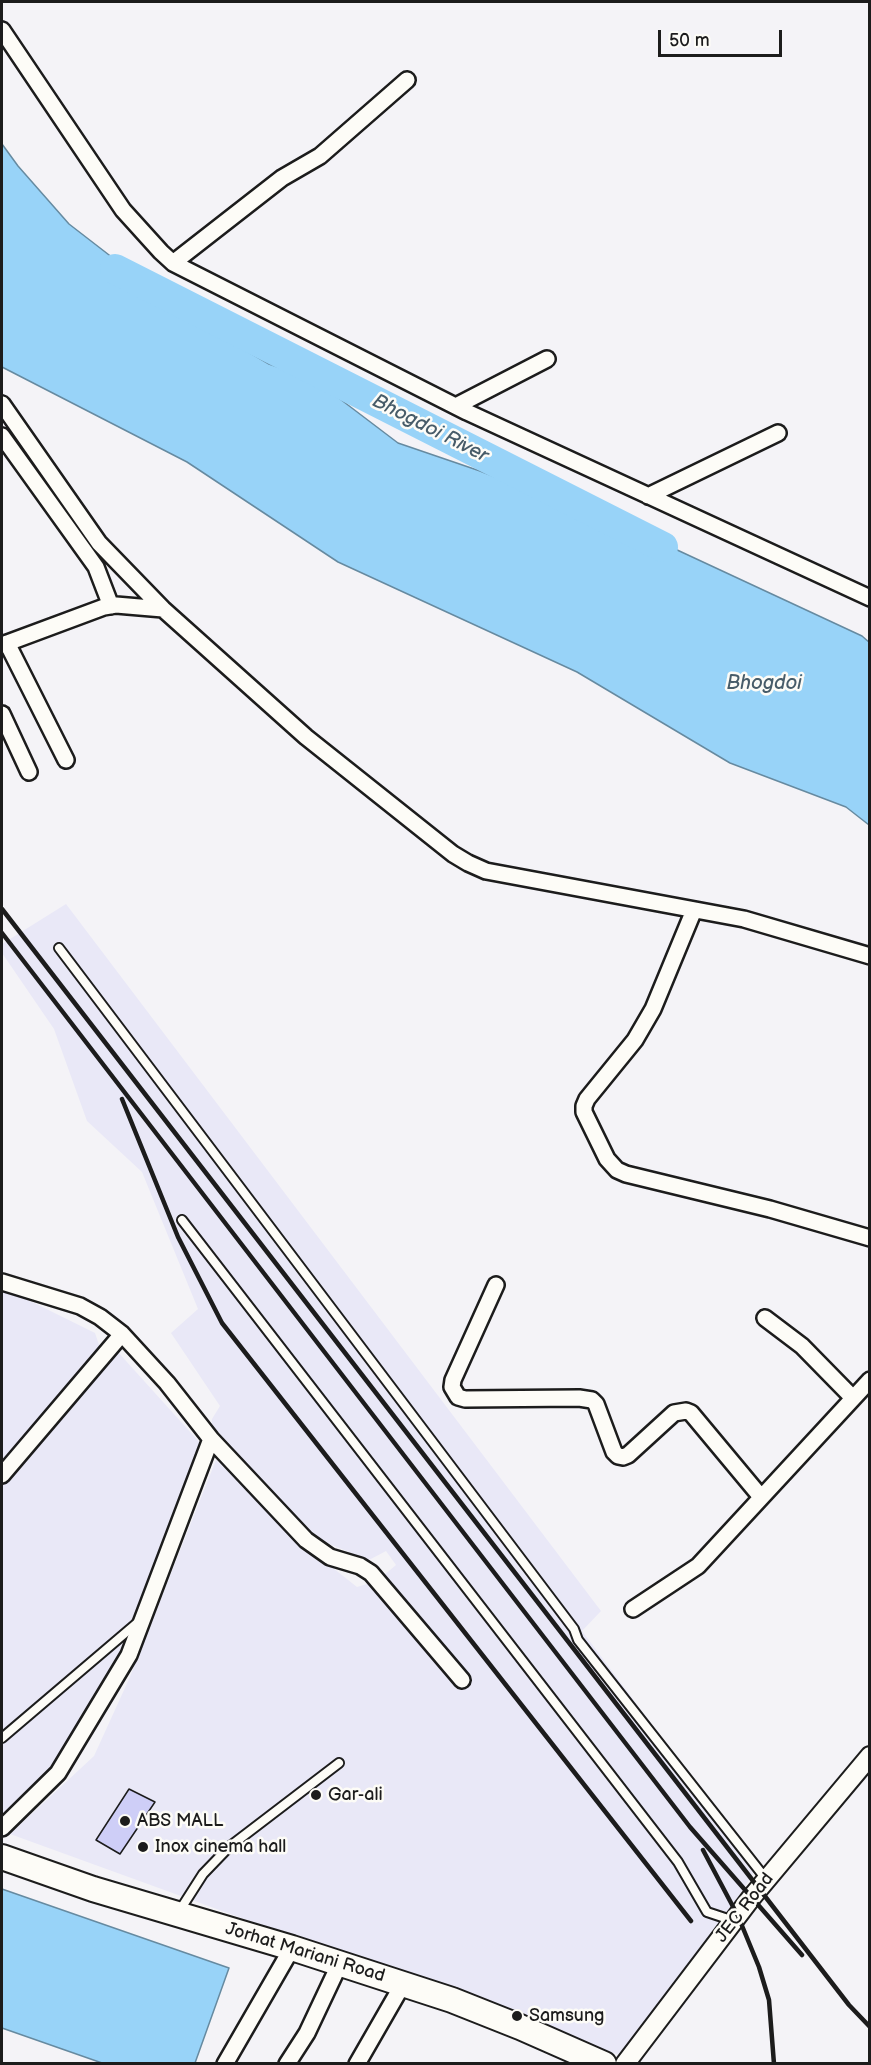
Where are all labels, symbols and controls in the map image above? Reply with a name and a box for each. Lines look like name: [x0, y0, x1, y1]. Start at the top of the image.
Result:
scale bar: [661, 18, 786, 56]
text: 50 m: [669, 30, 710, 51]
water label: Bhogdoi River: [368, 390, 492, 468]
water label: Bhogdoi: [726, 672, 802, 696]
place label: Gar-ali: [328, 1784, 383, 1806]
marker: Gar-ali: [309, 1788, 323, 1802]
place label: ABS MALL: [137, 1810, 223, 1832]
marker: ABS MALL: [118, 1814, 132, 1828]
place label: Inox cinema hall: [155, 1836, 286, 1858]
marker: Inox cinema hall: [136, 1840, 150, 1854]
street label: JEC Road: [711, 1869, 779, 1947]
street label: Jorhat Mariani Road: [223, 1918, 387, 1988]
place label: Samsung: [529, 2005, 604, 2027]
marker: Samsung: [510, 2009, 524, 2023]

